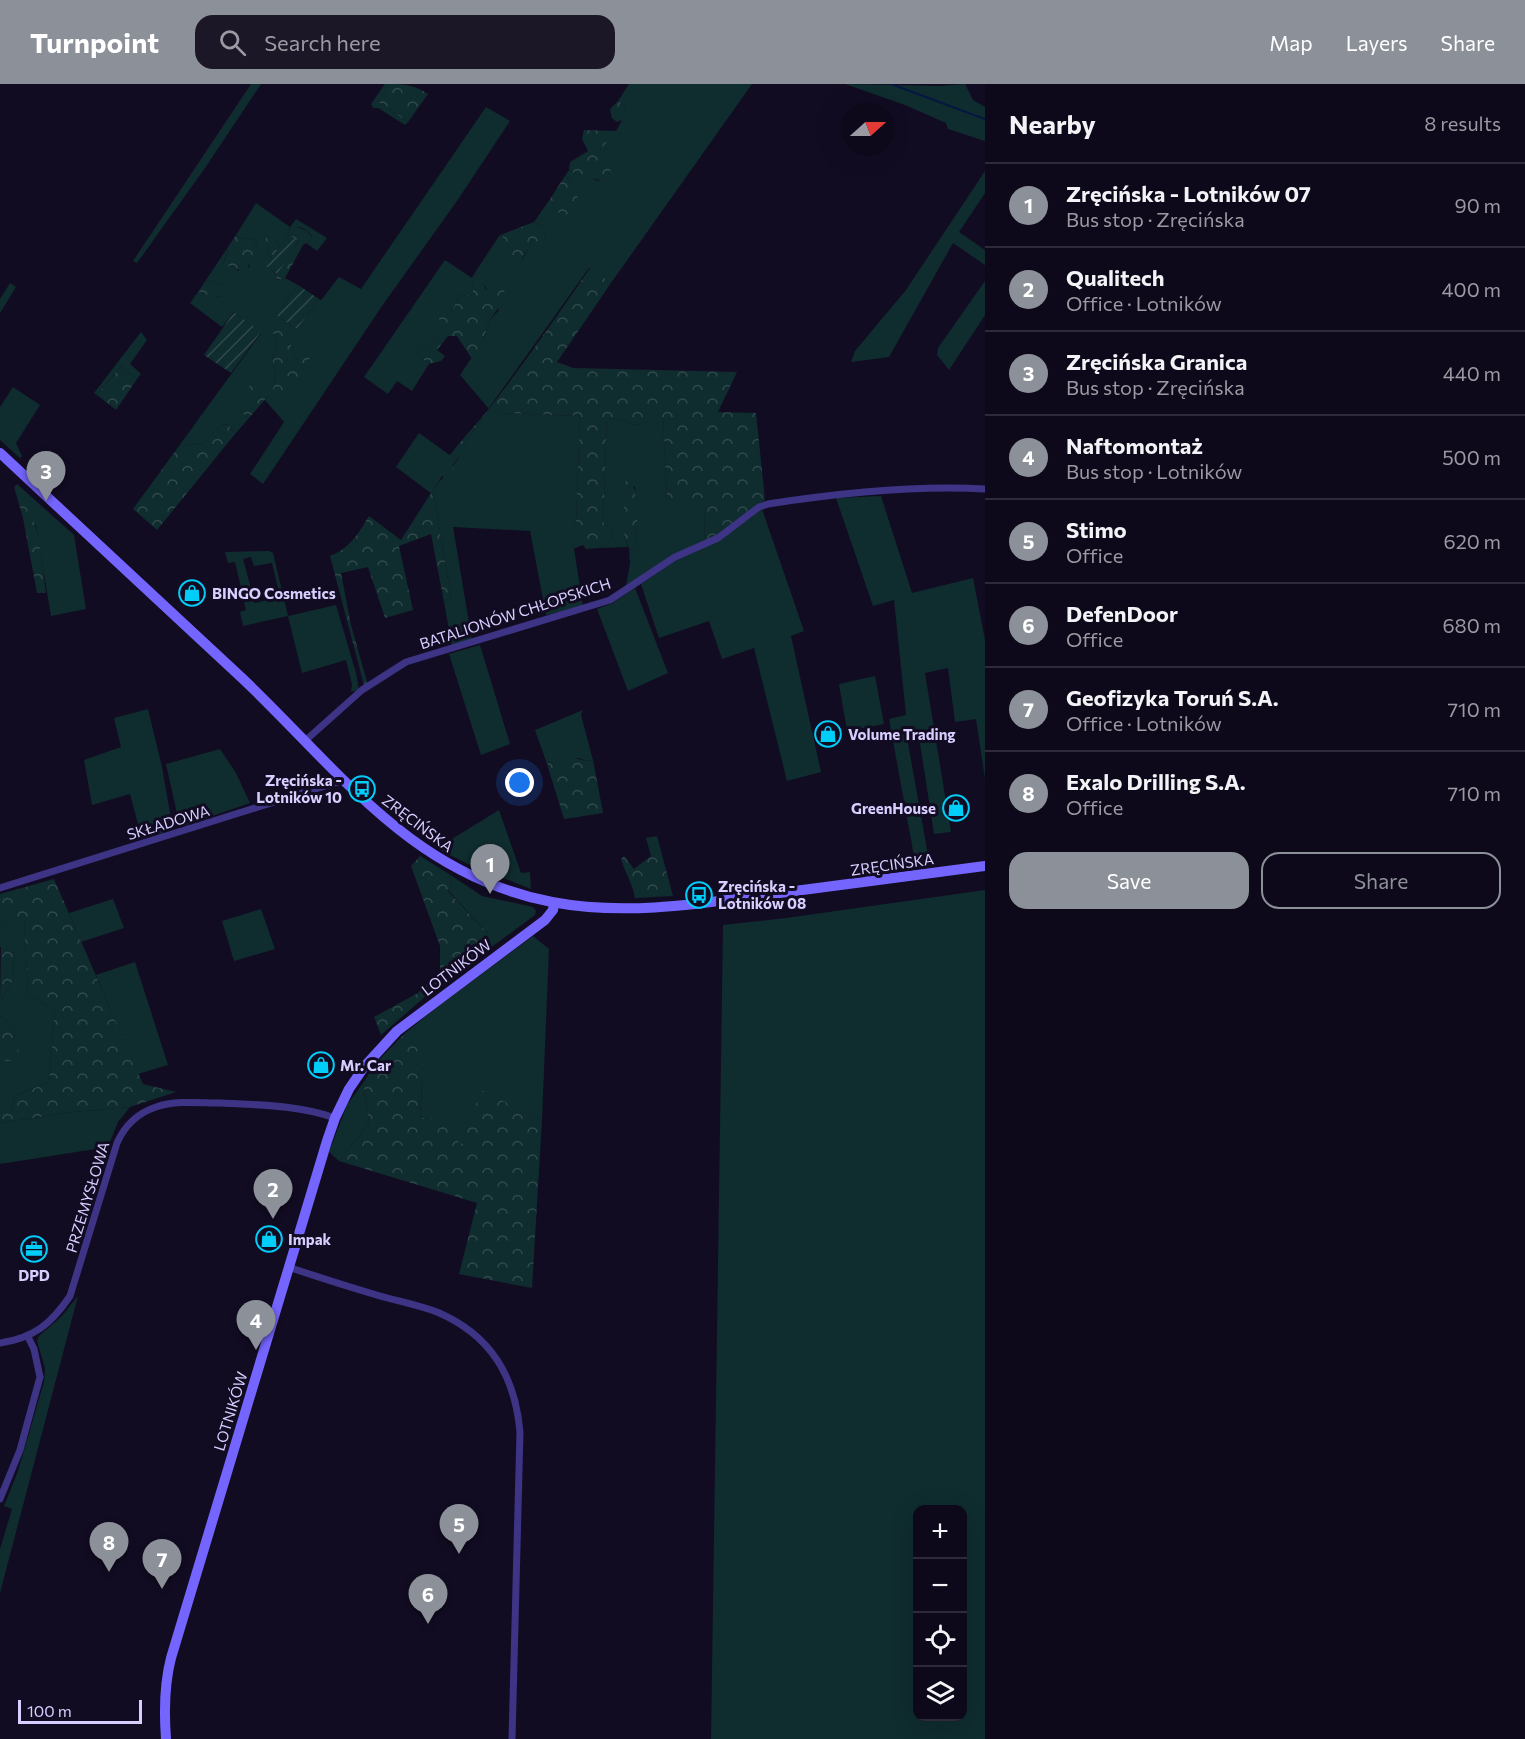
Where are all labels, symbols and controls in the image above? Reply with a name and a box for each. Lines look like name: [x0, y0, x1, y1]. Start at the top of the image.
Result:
search box: [195, 15, 615, 69]
text: Turnpoint: [30, 25, 159, 59]
icon: search: [216, 26, 249, 59]
text: Search here: [264, 29, 381, 56]
text: Map: [1269, 30, 1313, 55]
text: Layers: [1346, 30, 1408, 55]
text: Share: [1441, 30, 1495, 55]
north arrow: [841, 102, 895, 156]
text: Nearby: [1009, 108, 1096, 139]
text: 8 results: [1424, 111, 1501, 135]
text: Zręcińska - Lotników 07: [1066, 180, 1311, 207]
text: 1: [1024, 193, 1033, 217]
text: 90 m: [1455, 193, 1501, 217]
text: Bus stop · Zręcińska: [1066, 207, 1245, 231]
text: Qualitech: [1066, 264, 1164, 291]
text: 2: [1023, 277, 1034, 301]
text: 400 m: [1442, 277, 1501, 301]
text: Office · Lotników: [1066, 291, 1222, 315]
text: Zręcińska Granica: [1066, 348, 1247, 375]
text: 3: [1023, 361, 1034, 385]
text: 440 m: [1443, 361, 1501, 385]
text: Bus stop · Zręcińska: [1066, 375, 1245, 399]
text: Naftomontaż: [1066, 432, 1203, 459]
text: 4: [1022, 445, 1035, 469]
text: 500 m: [1442, 445, 1501, 469]
pin: 3: [26, 452, 66, 501]
text: Bus stop · Lotników: [1066, 459, 1242, 483]
text: Stimo: [1066, 516, 1127, 543]
text: 5: [1023, 529, 1034, 553]
text: 620 m: [1444, 529, 1501, 553]
text: Office: [1066, 543, 1123, 567]
street label: BATALIONÓW CHŁOPSKICH: [417, 573, 613, 652]
shop icon: BINGO Cosmetics: [177, 578, 207, 608]
place label: BINGO Cosmetics: [212, 584, 336, 602]
text: DefenDoor: [1066, 600, 1178, 627]
text: 6: [1022, 613, 1035, 637]
text: 680 m: [1442, 613, 1501, 637]
text: Office: [1066, 627, 1123, 651]
text: Geofizyka Toruń S.A.: [1066, 684, 1279, 711]
text: 7: [1023, 697, 1034, 721]
text: 710 m: [1448, 697, 1501, 721]
text: Office · Lotników: [1066, 711, 1222, 735]
shop icon: Volume Trading: [813, 719, 843, 749]
place label: Volume Trading: [848, 725, 956, 743]
your location: [505, 768, 534, 797]
text: Exalo Drilling S.A.: [1066, 768, 1246, 795]
place label: Zręcińska - Lotników 10: [256, 771, 342, 806]
bus stop icon: Zręcińska - Lotników 10: [347, 774, 377, 804]
text: 8: [1022, 781, 1035, 805]
text: 710 m: [1448, 781, 1501, 805]
street label: ZRĘCIŃSKA: [379, 790, 458, 855]
shop icon: GreenHouse: [941, 793, 971, 823]
text: Office: [1066, 795, 1123, 819]
place label: GreenHouse: [851, 799, 936, 817]
street label: SKŁADOWA: [125, 801, 211, 843]
pin: 1: [470, 844, 510, 894]
street label: ZRĘCIŃSKA: [849, 848, 935, 879]
button: Save: [1009, 852, 1249, 909]
button: Share: [1261, 852, 1501, 909]
place label: Zręcińska - Lotników 08: [718, 877, 806, 912]
bus stop icon: Zręcińska - Lotników 08: [684, 880, 714, 910]
street label: LOTNIKÓW: [417, 934, 494, 999]
shop icon: Mr. Car: [306, 1050, 336, 1080]
place label: Mr. Car: [340, 1056, 391, 1074]
street label: PRZEMYSŁOWA: [62, 1139, 112, 1255]
pin: 2: [254, 1170, 292, 1219]
shop icon: Impak: [254, 1224, 284, 1254]
place label: Impak: [288, 1230, 332, 1248]
office icon: DPD: [19, 1234, 49, 1264]
place label: DPD: [18, 1266, 50, 1284]
pin: 4: [236, 1300, 276, 1350]
street label: LOTNIKÓW: [208, 1369, 251, 1453]
pin: 5: [440, 1504, 478, 1554]
map controls: [913, 1505, 967, 1721]
button: +: [913, 1505, 967, 1559]
pin: 8: [90, 1522, 128, 1572]
pin: 7: [142, 1540, 182, 1589]
button: −: [913, 1559, 967, 1613]
pin: 6: [408, 1574, 448, 1624]
button: locate: [913, 1613, 967, 1667]
button: layers: [913, 1667, 967, 1721]
scale bar: [18, 1697, 142, 1724]
text: 100 m: [27, 1701, 72, 1720]

